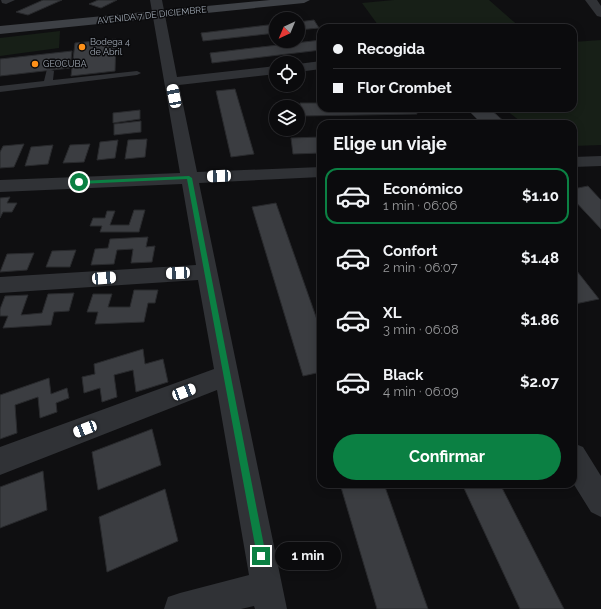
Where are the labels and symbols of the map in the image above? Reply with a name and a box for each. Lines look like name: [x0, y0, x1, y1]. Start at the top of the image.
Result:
street label: AVENIDA 7 DE DICIEMBRE: [97, 4, 208, 26]
north arrow: [269, 12, 305, 48]
place label: Bodega 4 de Abril: [90, 37, 130, 57]
marker: Bodega 4 de Abril: [77, 42, 87, 52]
marker: GEOCUBA: [30, 59, 40, 69]
place label: GEOCUBA: [43, 59, 86, 69]
car: [166, 83, 182, 109]
car: [207, 170, 231, 182]
route start: [70, 173, 88, 191]
car: [166, 266, 190, 280]
car: [92, 271, 116, 285]
car: [171, 382, 197, 402]
car: [72, 419, 98, 439]
callout: 1 min: [275, 542, 341, 570]
route end: [252, 547, 270, 565]

